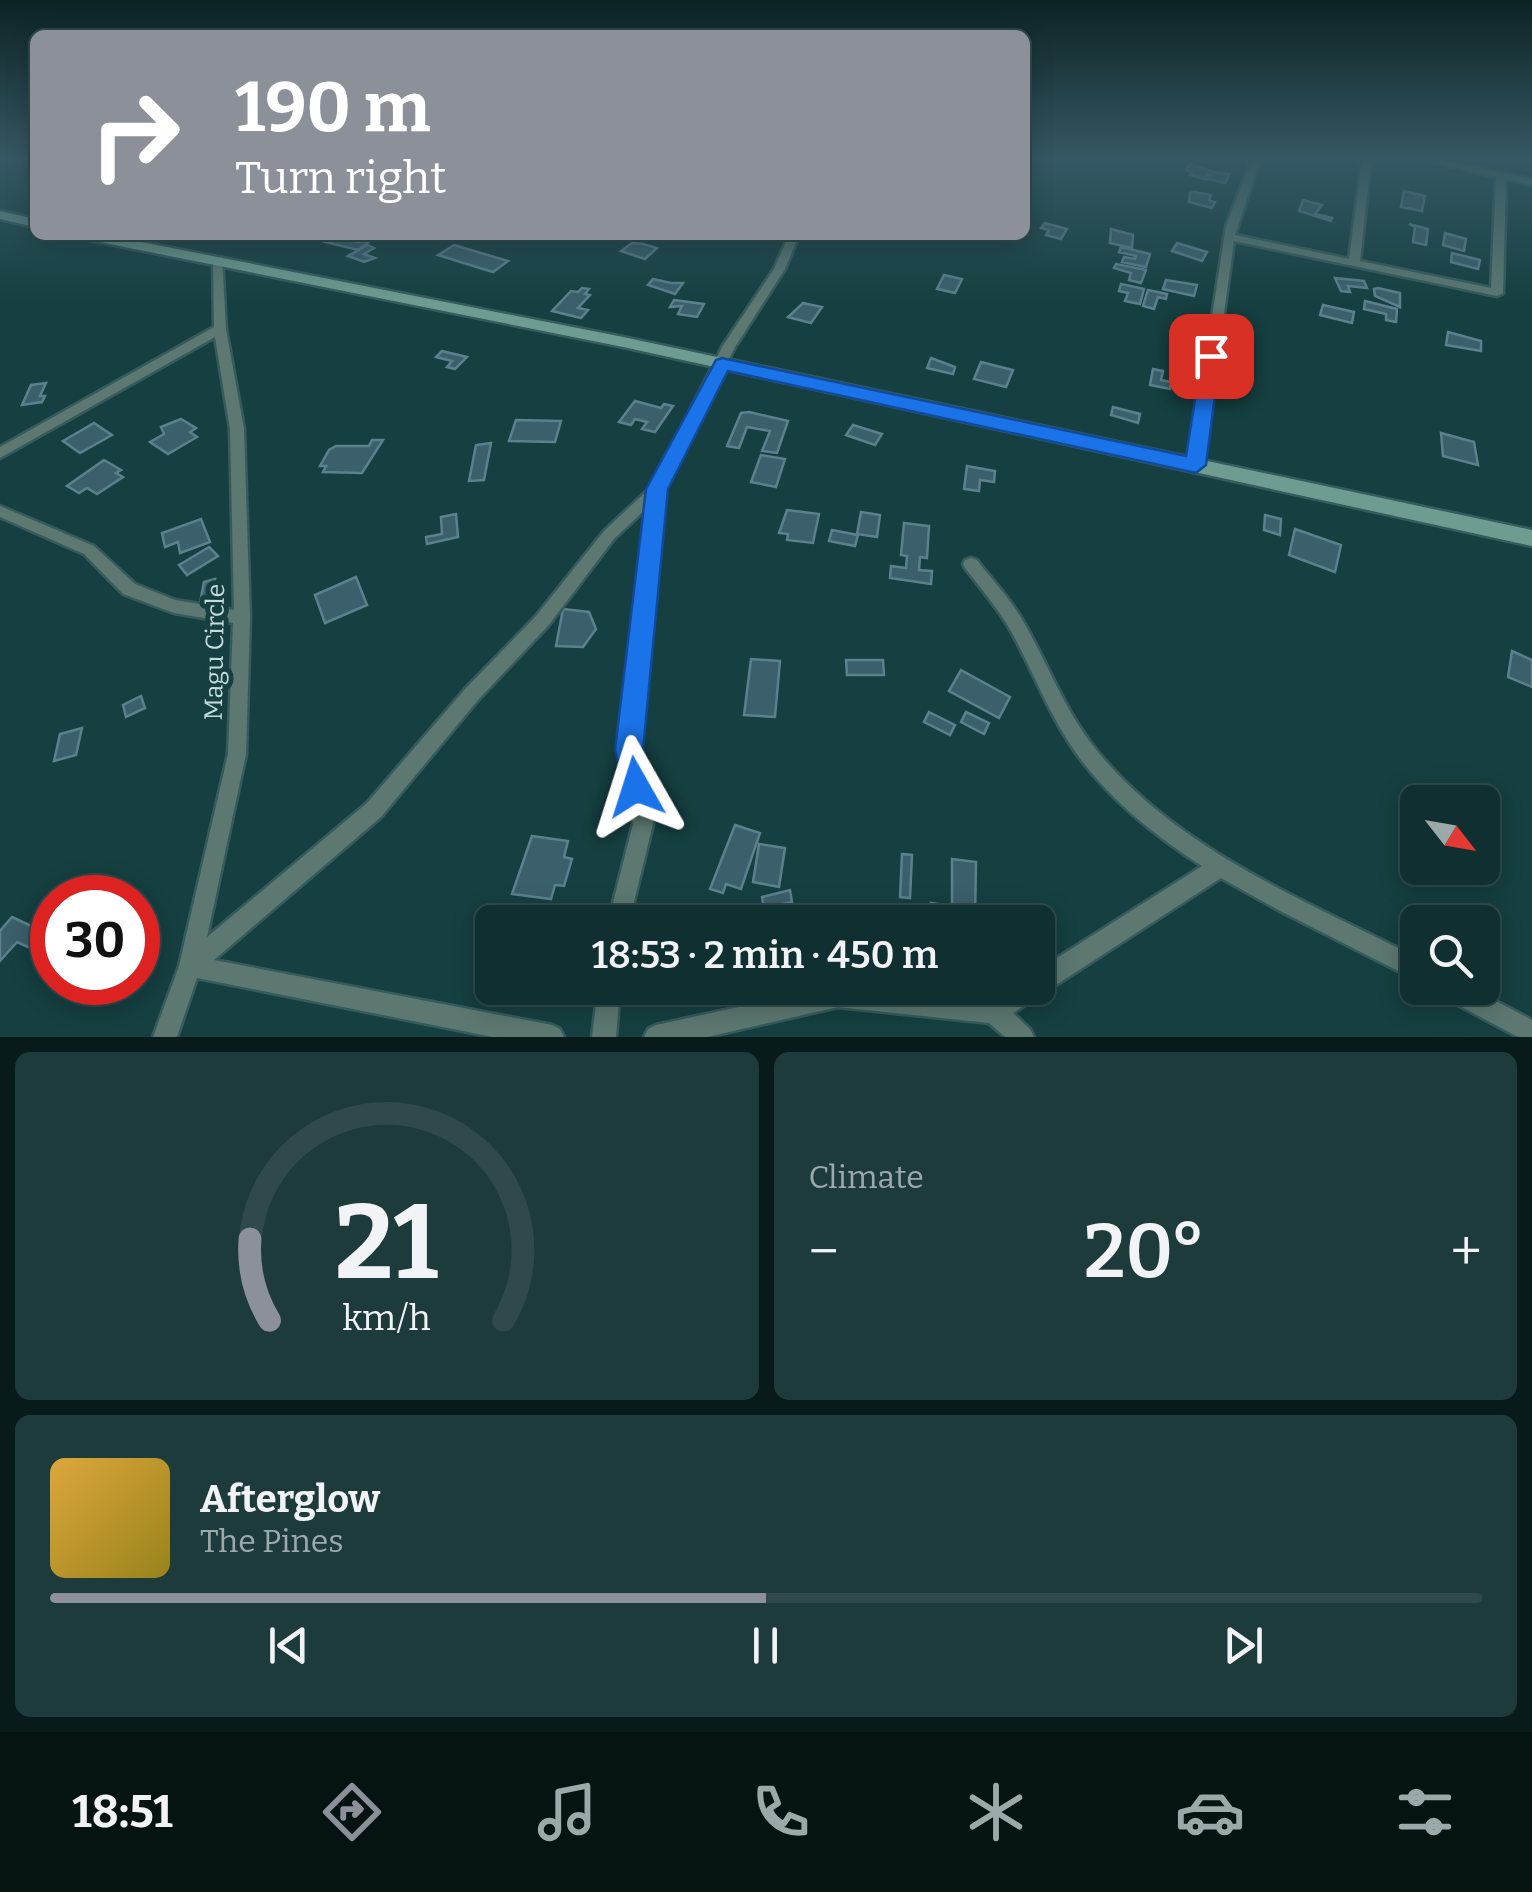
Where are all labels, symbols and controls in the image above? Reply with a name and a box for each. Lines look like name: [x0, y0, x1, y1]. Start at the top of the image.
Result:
text: 190 m: [235, 66, 430, 150]
icon: right: [70, 70, 200, 200]
text: Turn right: [235, 151, 447, 205]
pin: [1169, 314, 1254, 399]
icon: arrive: [1184, 329, 1239, 384]
street label: Magu Circle: [199, 583, 231, 721]
position arrow: [584, 735, 688, 839]
north arrow: [1400, 785, 1500, 885]
map controls: [1400, 785, 1500, 1005]
speed limit sign: 30: [30, 875, 160, 1005]
button: search: [1400, 905, 1500, 1005]
text: 18:53 · 2 min · 450 m: [592, 932, 938, 978]
text: Climate: [809, 1158, 924, 1196]
text: 21: [335, 1181, 439, 1306]
text: 20°: [1084, 1207, 1206, 1297]
text: −: [809, 1219, 839, 1285]
text: +: [1451, 1219, 1482, 1285]
text: km/h: [343, 1297, 431, 1339]
text: Afterglow: [200, 1476, 380, 1522]
text: The Pines: [200, 1522, 344, 1560]
icon: previous: [261, 1618, 316, 1673]
icon: pause: [738, 1618, 793, 1673]
icon: next: [1216, 1618, 1271, 1673]
icon: directions: [317, 1777, 387, 1847]
icon: music: [532, 1777, 602, 1847]
icon: phone: [746, 1777, 816, 1847]
icon: climate: [961, 1777, 1031, 1847]
icon: car: [1175, 1777, 1245, 1847]
icon: filters: [1390, 1777, 1460, 1847]
text: 18:51: [72, 1785, 173, 1839]

